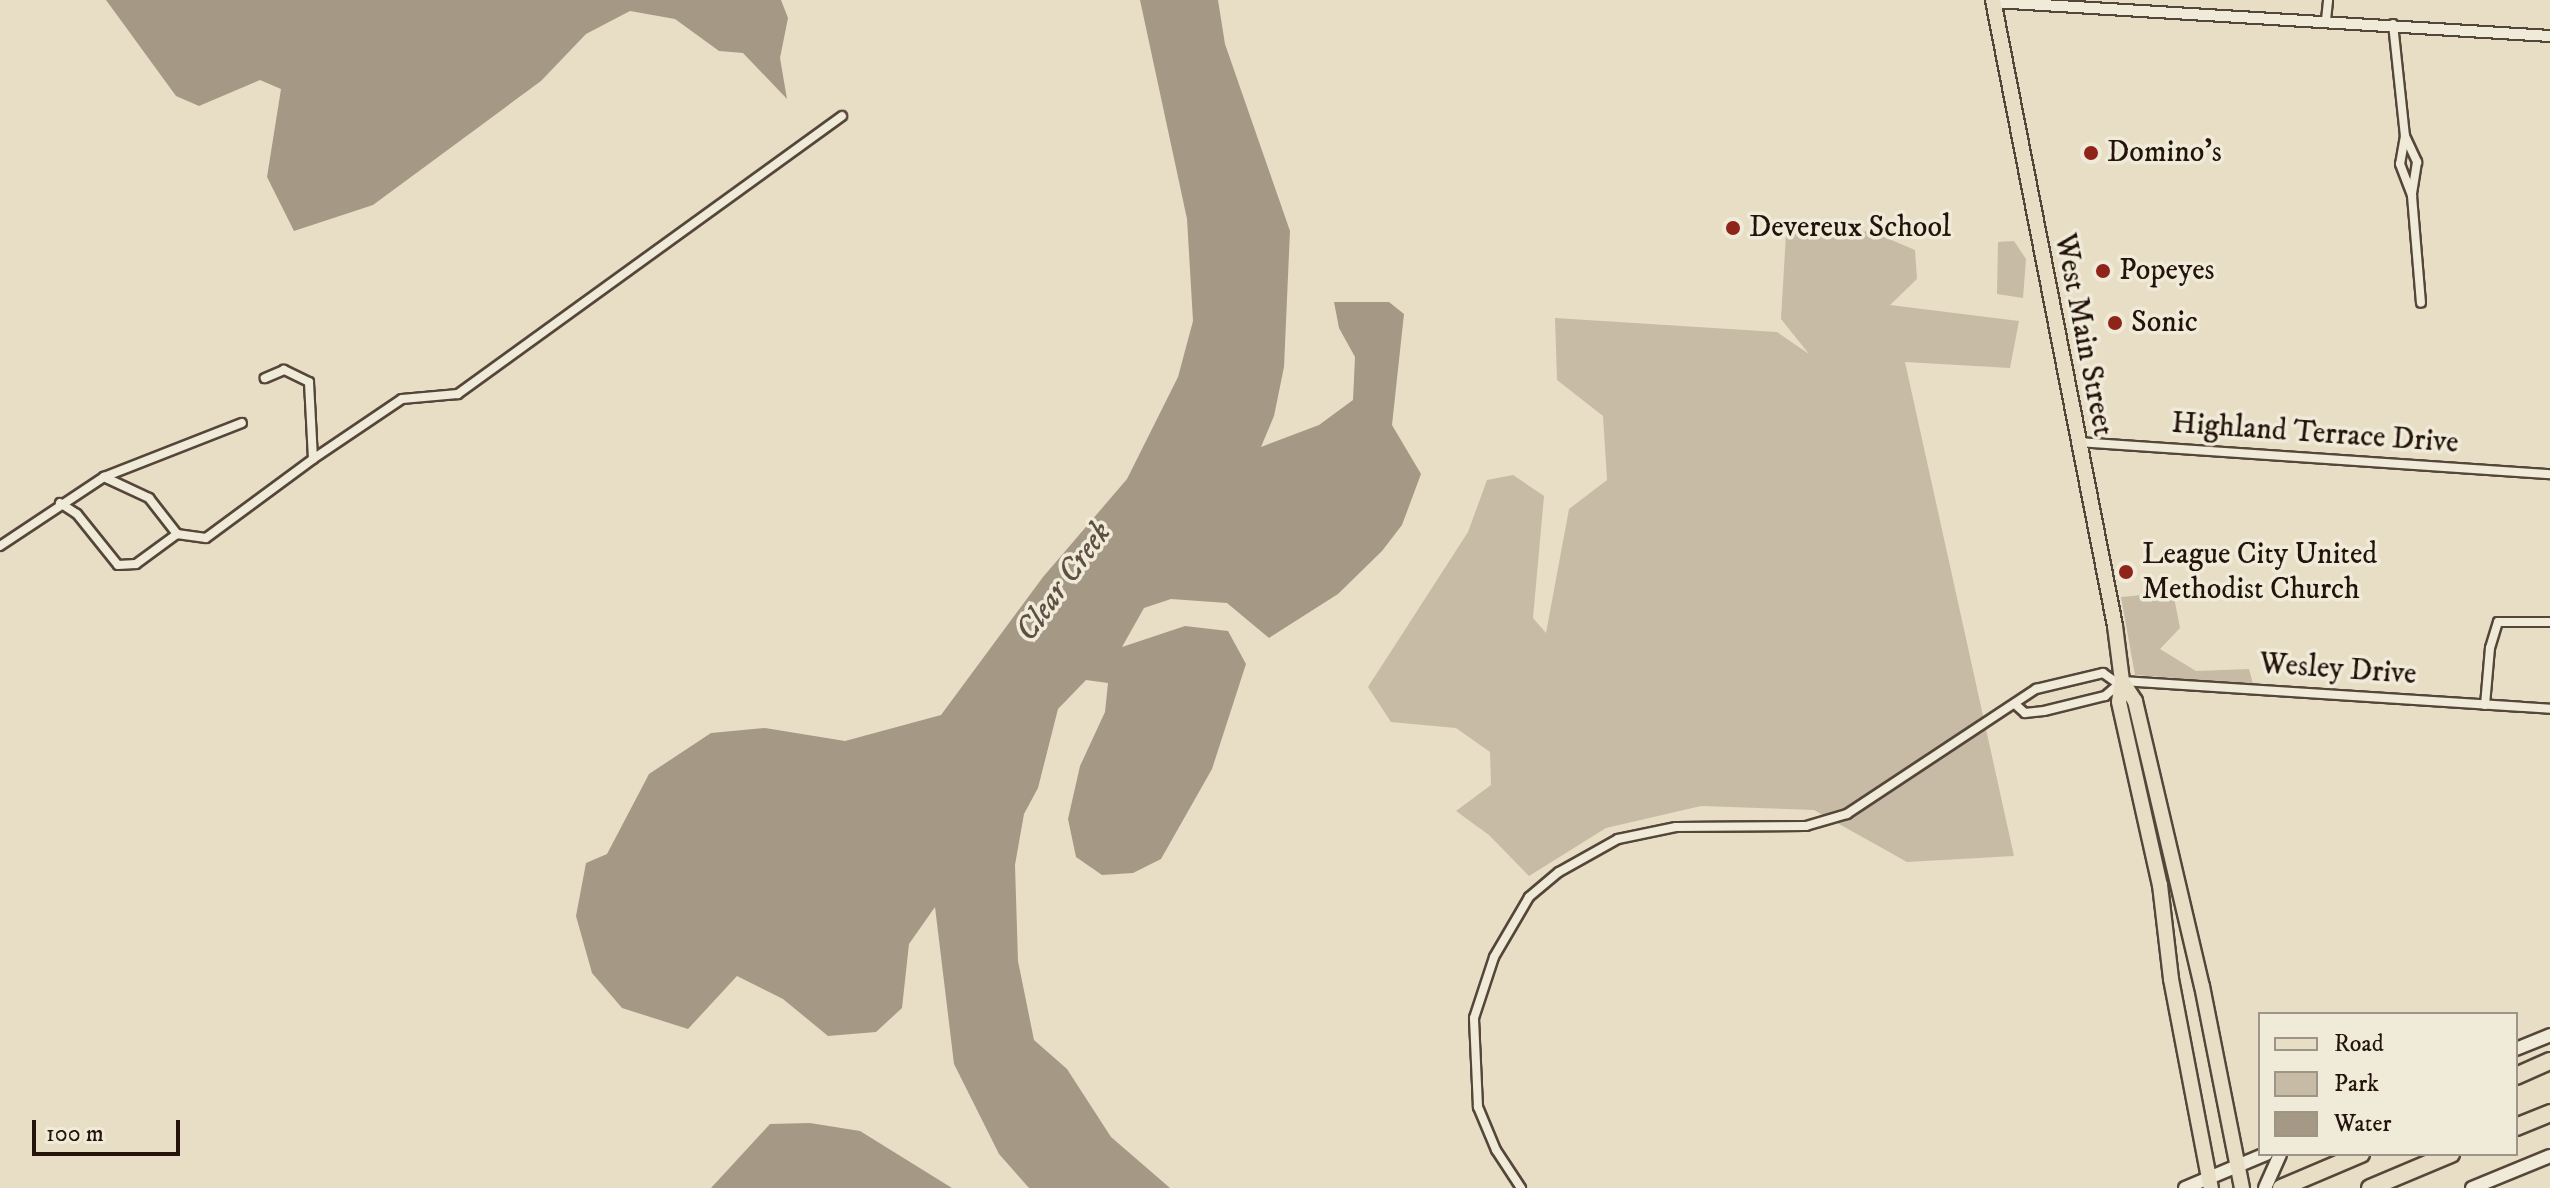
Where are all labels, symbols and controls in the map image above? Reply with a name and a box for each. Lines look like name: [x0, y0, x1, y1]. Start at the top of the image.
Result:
place label: Domino's: [2107, 135, 2222, 171]
marker: Domino's: [2082, 144, 2100, 162]
place label: Devereux School: [1749, 210, 1951, 246]
marker: Devereux School: [1724, 219, 1742, 237]
street label: West Main Street: [2046, 231, 2120, 439]
place label: Popeyes: [2119, 253, 2215, 289]
marker: Popeyes: [2094, 262, 2112, 280]
place label: Sonic: [2131, 305, 2198, 341]
marker: Sonic: [2106, 314, 2124, 332]
street label: Highland Terrace Drive: [2170, 406, 2460, 462]
water label: Clear Creek: [1008, 515, 1120, 649]
place label: League City United Methodist Church: [2142, 537, 2377, 608]
marker: League City United Methodist Church: [2117, 563, 2135, 581]
street label: Wesley Drive: [2258, 647, 2418, 693]
legend: [2258, 1012, 2518, 1156]
text: Road: [2334, 1029, 2384, 1059]
text: Park: [2334, 1069, 2379, 1099]
scale bar: [36, 1104, 184, 1154]
text: Water: [2334, 1109, 2391, 1139]
text: 100 m: [46, 1119, 104, 1149]

